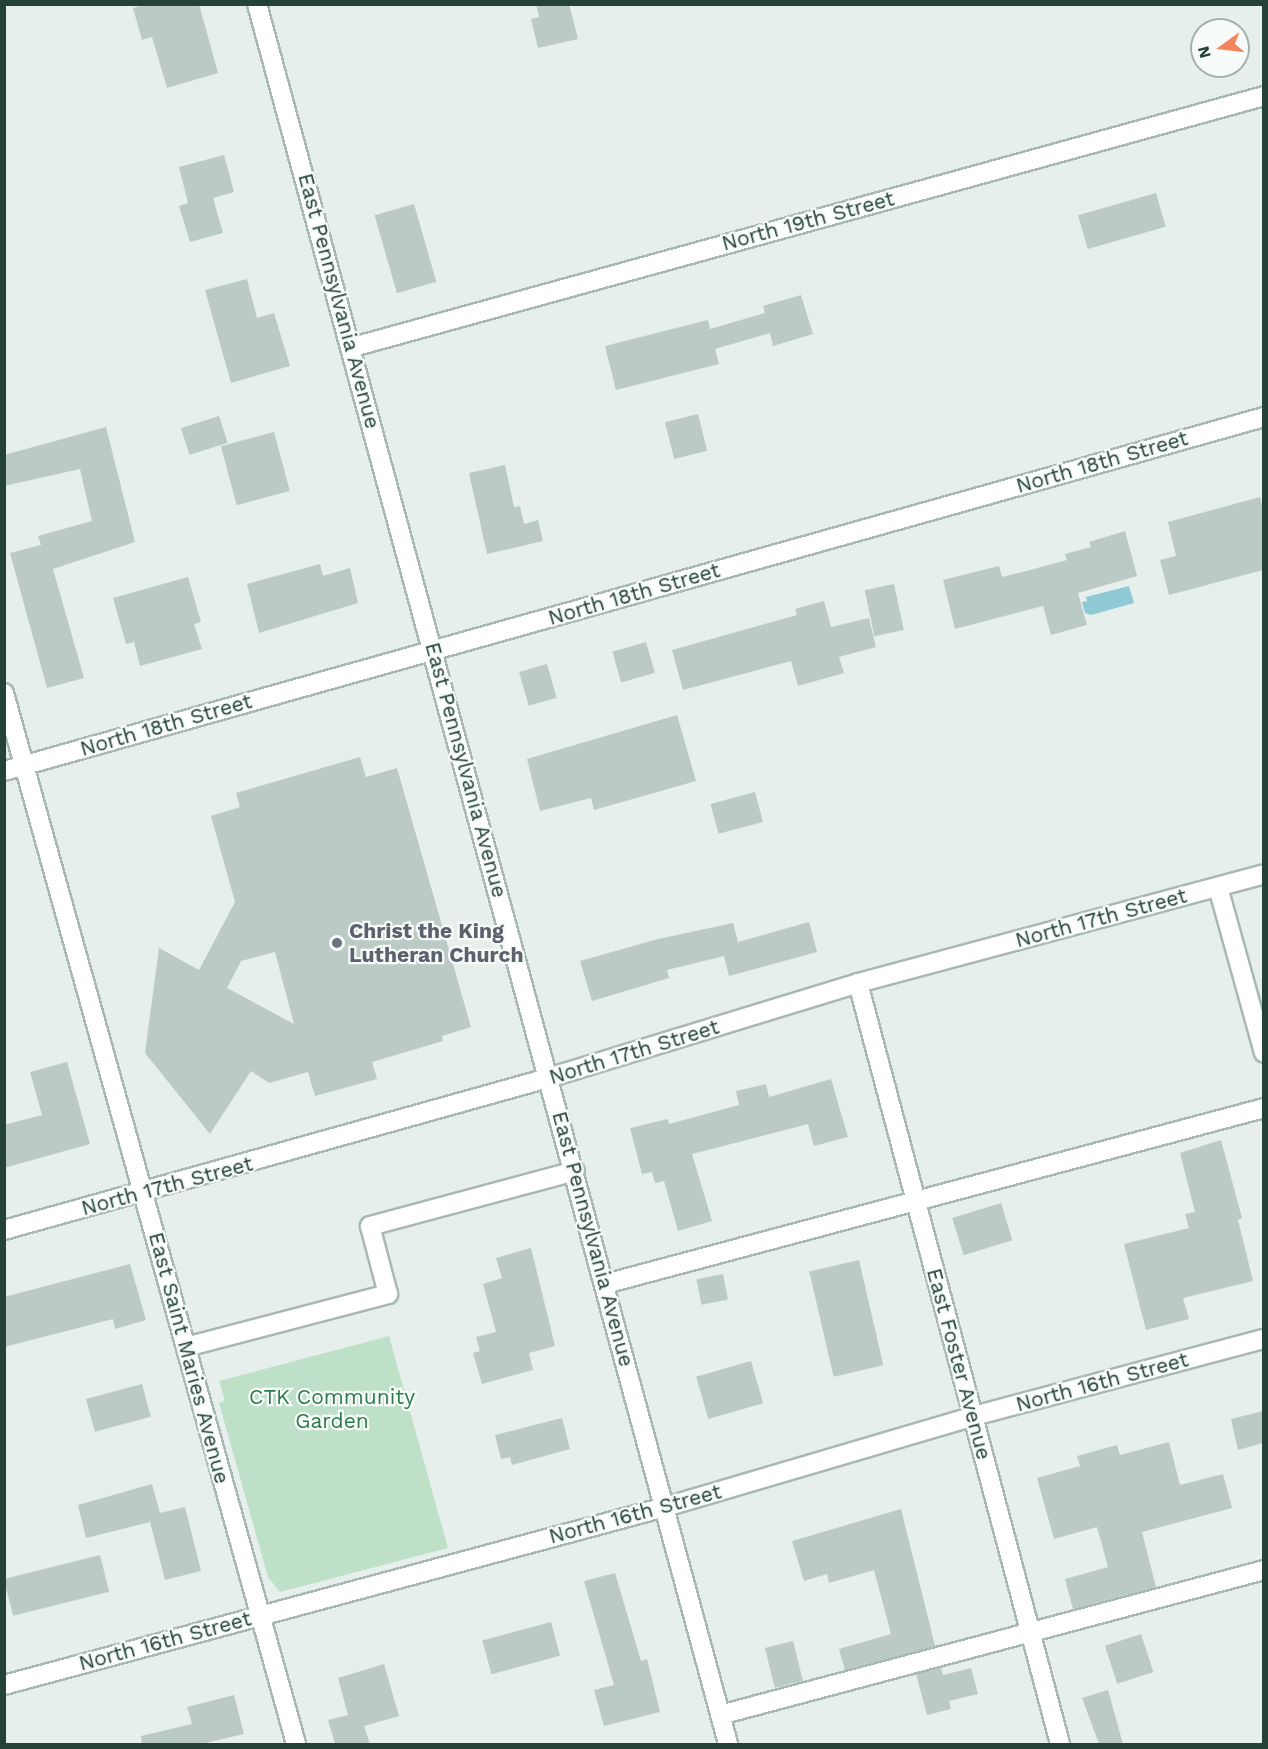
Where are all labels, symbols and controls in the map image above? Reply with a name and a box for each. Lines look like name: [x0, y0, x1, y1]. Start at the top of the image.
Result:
north arrow: [1190, 18, 1250, 78]
text: N: [1193, 44, 1215, 60]
street label: East Pennsylvania Avenue: [293, 170, 385, 432]
street label: North 19th Street: [719, 186, 897, 256]
street label: North 18th Street: [1013, 425, 1191, 499]
street label: North 18th Street: [545, 557, 723, 631]
street label: East Pennsylvania Avenue: [420, 639, 512, 901]
street label: North 18th Street: [77, 688, 255, 762]
street label: North 17th Street: [1012, 883, 1190, 953]
place label: Christ the King Lutheran Church: [349, 918, 523, 968]
marker: Christ the King Lutheran Church: [330, 936, 344, 950]
street label: North 17th Street: [546, 1014, 722, 1090]
street label: East Pennsylvania Avenue: [547, 1108, 639, 1370]
street label: North 17th Street: [78, 1151, 256, 1221]
street label: East Saint Maries Avenue: [143, 1229, 235, 1487]
street label: East Foster Avenue: [921, 1265, 997, 1463]
street label: North 16th Street: [1013, 1347, 1191, 1417]
park label: CTK Community Garden: [249, 1384, 415, 1434]
street label: North 16th Street: [546, 1479, 724, 1549]
street label: North 16th Street: [76, 1606, 254, 1676]

